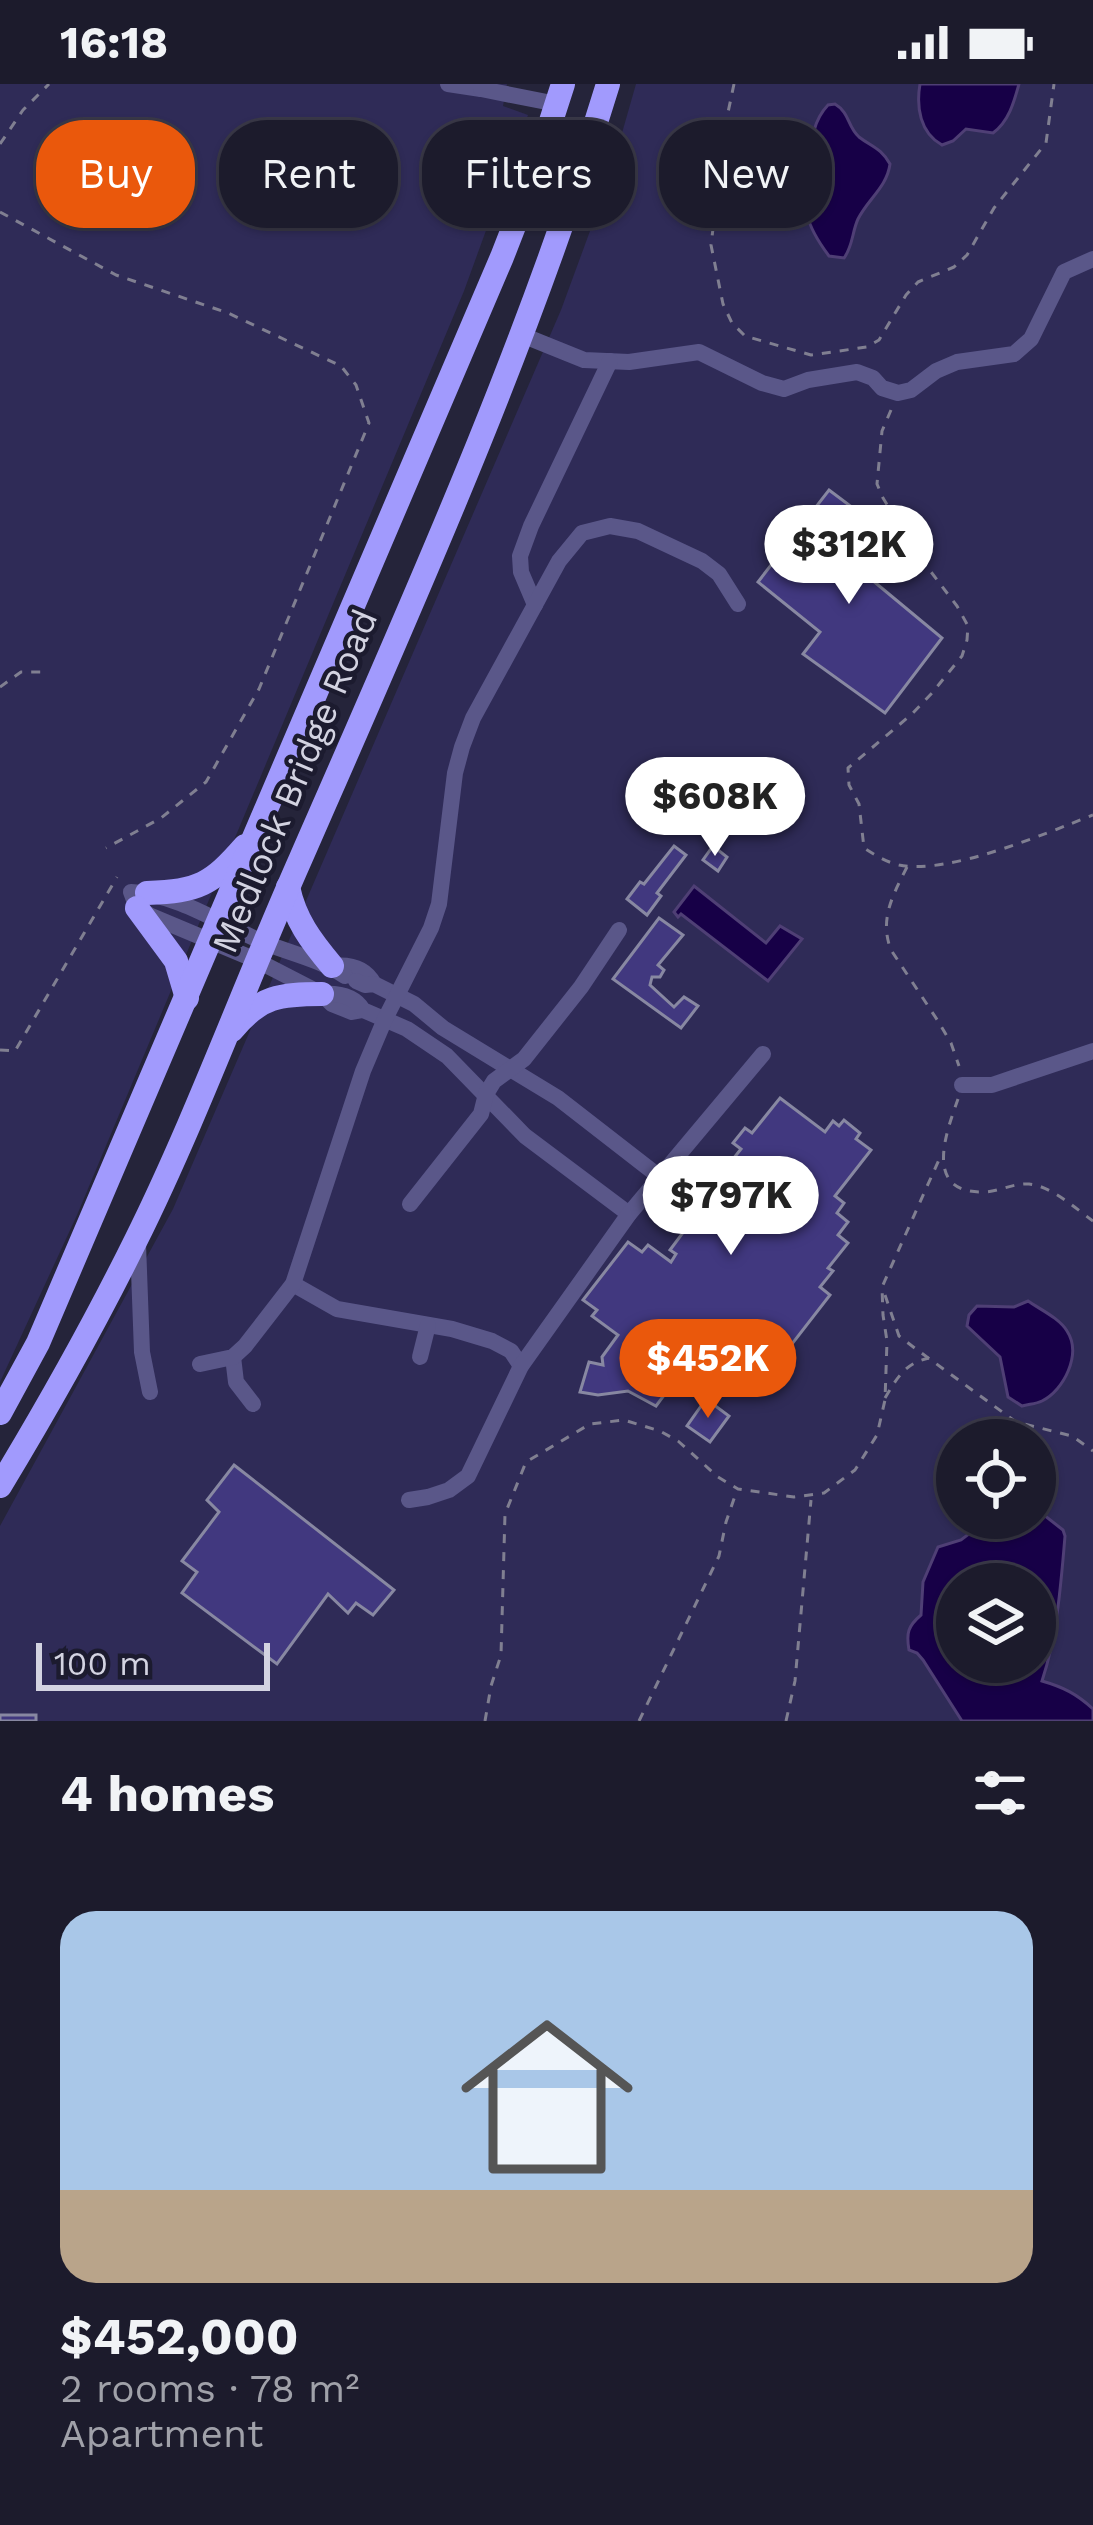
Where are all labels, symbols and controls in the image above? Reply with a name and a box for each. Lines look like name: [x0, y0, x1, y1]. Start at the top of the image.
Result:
text: 16:18: [60, 16, 168, 69]
chip: Buy: [36, 120, 195, 228]
chip: Rent: [219, 120, 398, 228]
chip: Filters: [422, 120, 635, 228]
chip: New: [659, 120, 832, 228]
pin: $312K: [765, 505, 933, 607]
text: $312K: [791, 521, 907, 566]
street label: Medlock Bridge Road: [204, 603, 386, 959]
pin: $608K: [631, 757, 799, 859]
text: $608K: [652, 773, 778, 818]
pin: $797K: [647, 1156, 815, 1258]
text: $797K: [670, 1172, 792, 1217]
pin: $452K: [624, 1319, 792, 1421]
text: $452K: [646, 1335, 770, 1380]
map controls: [936, 1419, 1056, 1683]
button: locate: [936, 1419, 1056, 1539]
button: layers: [936, 1563, 1056, 1683]
scale bar: [36, 1637, 270, 1690]
text: 100 m: [54, 1644, 151, 1683]
icon: filters: [967, 1760, 1033, 1826]
text: 4 homes: [60, 1764, 274, 1823]
icon: home: [439, 1989, 655, 2205]
text: $452,000: [60, 2307, 299, 2366]
text: 2 rooms · 78 m²: [60, 2366, 360, 2411]
text: Apartment: [60, 2411, 263, 2456]

